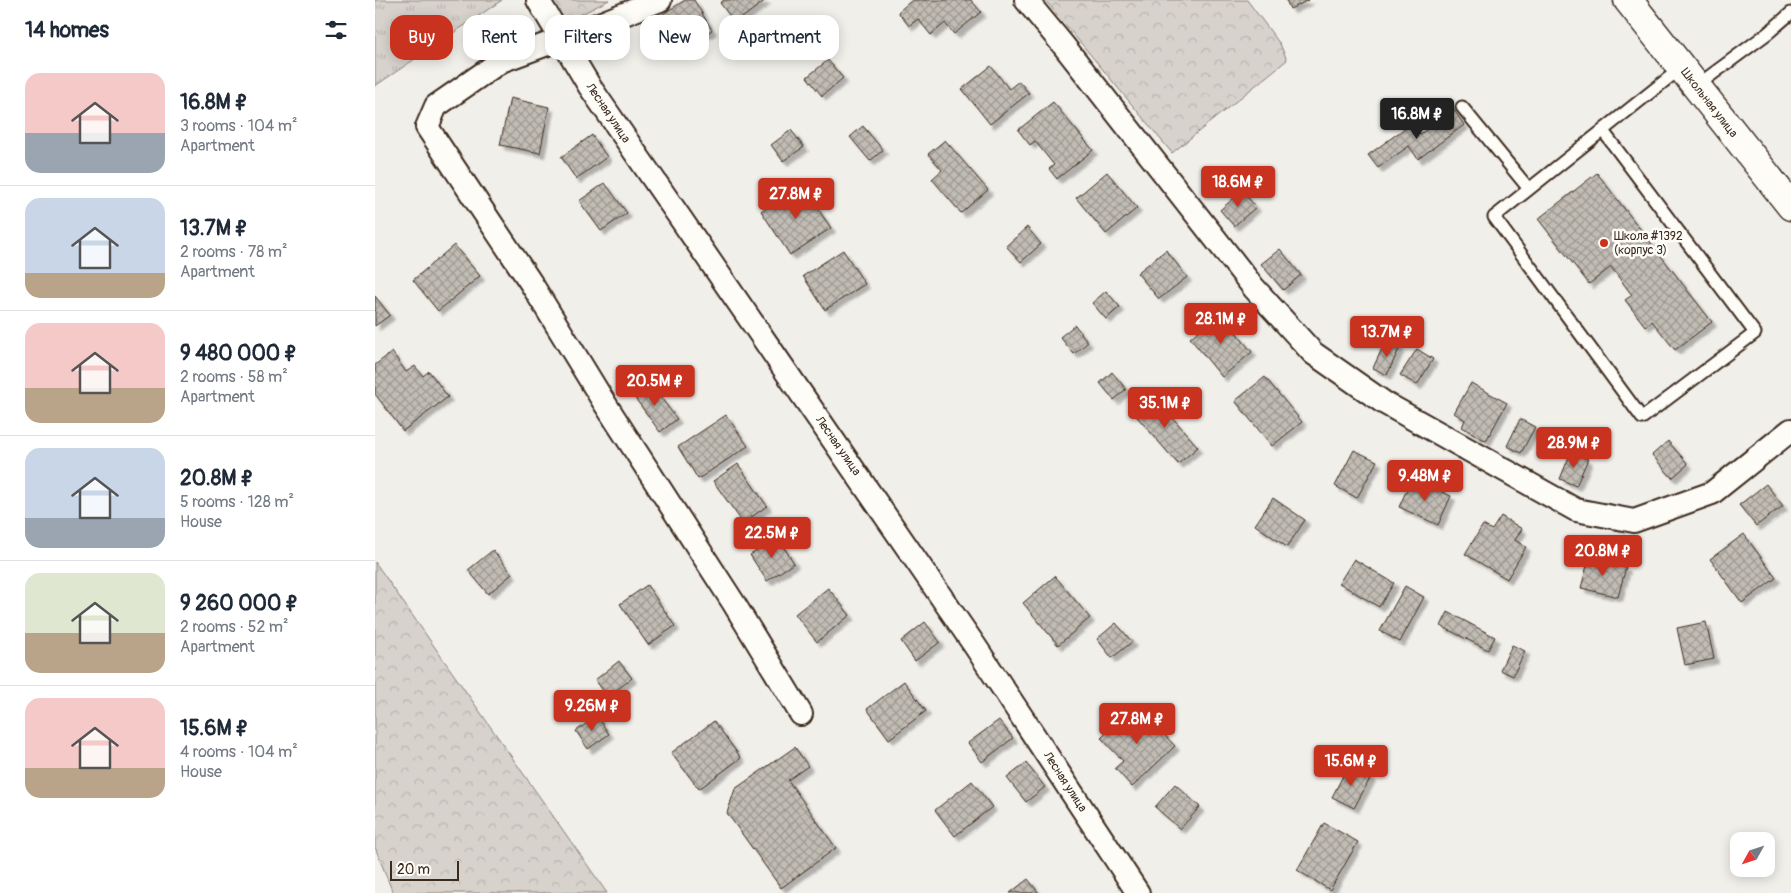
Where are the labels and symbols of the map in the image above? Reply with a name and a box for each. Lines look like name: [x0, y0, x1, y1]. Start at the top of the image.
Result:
street label: Школьная улица: [1677, 65, 1741, 141]
street label: Лесная улица: [582, 79, 634, 146]
pin: 16.8M ₽: [1371, 98, 1463, 140]
pin: 18.6M ₽: [1192, 166, 1284, 208]
pin: 27.8M ₽: [750, 178, 842, 220]
place label: Школа #1392 (корпус 3): [1614, 229, 1683, 258]
marker: Школа #1392 (корпус 3): [1598, 237, 1610, 249]
pin: 28.1M ₽: [1175, 302, 1267, 345]
pin: 13.7M ₽: [1341, 316, 1433, 358]
pin: 20.5M ₽: [609, 364, 701, 407]
pin: 35.1M ₽: [1119, 386, 1211, 429]
street label: Лесная улица: [812, 413, 864, 479]
pin: 28.9M ₽: [1528, 426, 1620, 469]
pin: 9.48M ₽: [1379, 460, 1471, 502]
pin: 22.5M ₽: [726, 516, 818, 559]
pin: 20.8M ₽: [1557, 534, 1649, 577]
pin: 9.26M ₽: [546, 690, 638, 732]
pin: 27.8M ₽: [1091, 702, 1183, 745]
pin: 15.6M ₽: [1305, 744, 1397, 787]
street label: Лесная улица: [1039, 748, 1090, 815]
north arrow: [1730, 832, 1775, 878]
scale bar: [390, 858, 459, 881]

